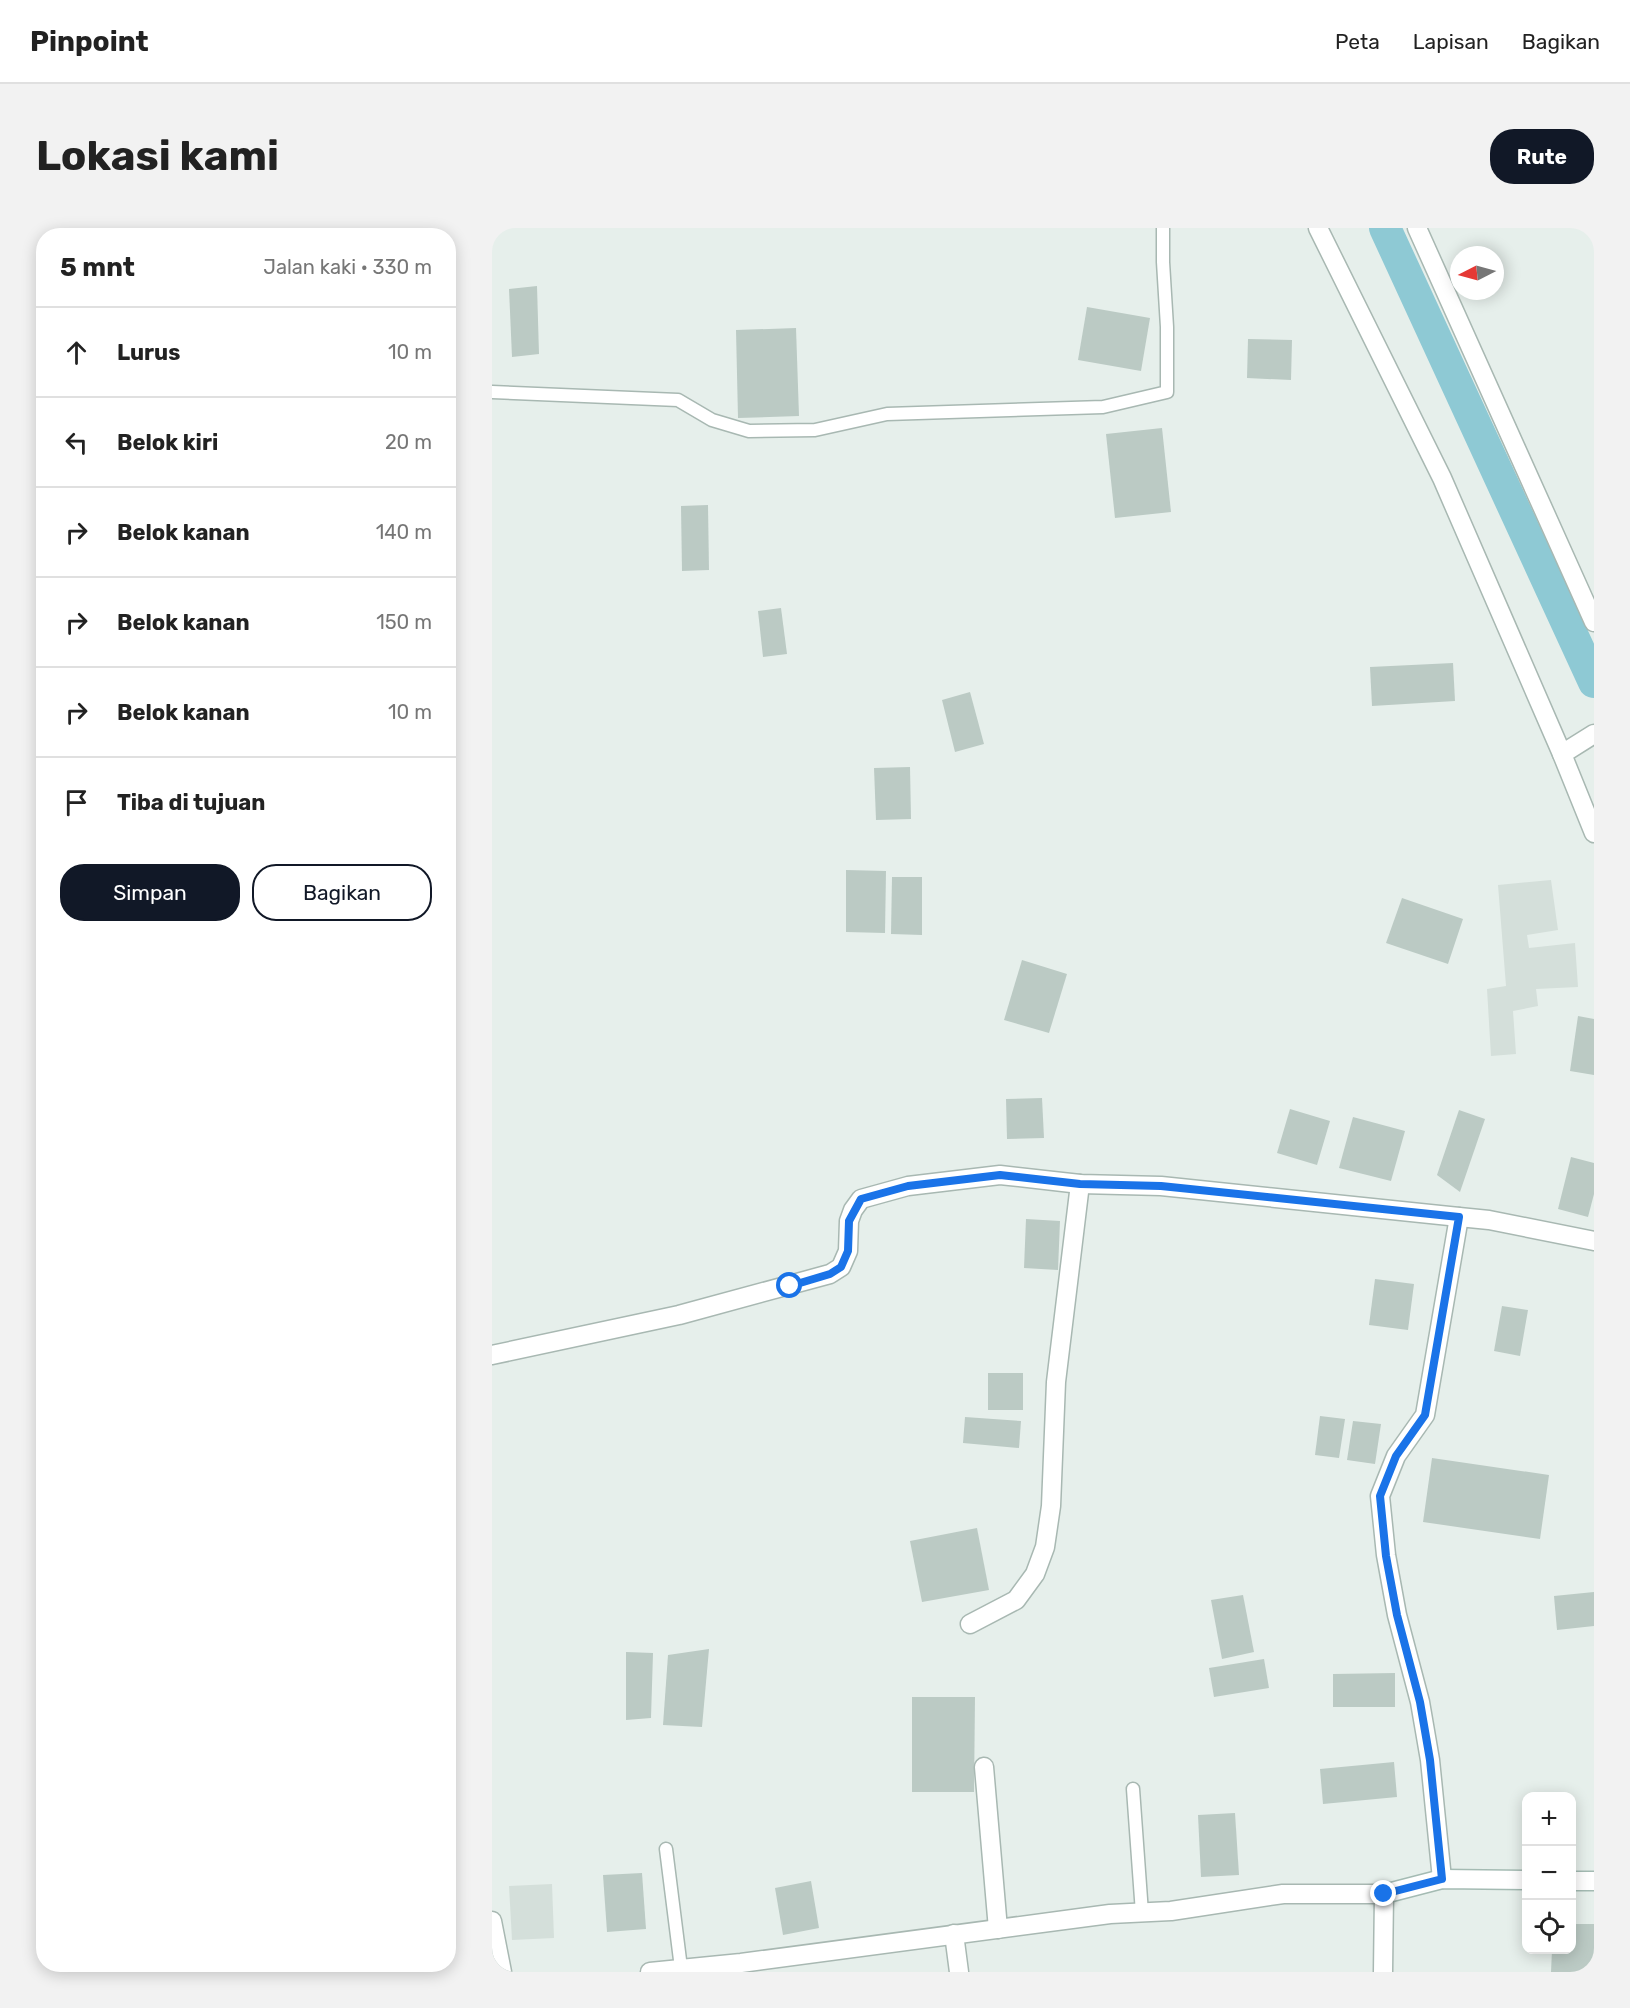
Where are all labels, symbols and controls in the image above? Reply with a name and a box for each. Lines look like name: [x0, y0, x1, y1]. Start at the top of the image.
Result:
text: Pinpoint: [30, 25, 149, 58]
text: Peta: [1335, 29, 1380, 54]
text: Lapisan: [1413, 29, 1489, 54]
text: Bagikan: [1522, 29, 1600, 54]
button: Rute: [1490, 129, 1594, 184]
text: Lokasi kami: [36, 131, 279, 181]
north arrow: [1450, 246, 1504, 300]
text: 5 mnt: [60, 252, 135, 283]
text: Jalan kaki · 330 m: [263, 255, 432, 279]
icon: ahead: [60, 336, 93, 369]
text: Lurus: [117, 339, 180, 366]
text: 10 m: [388, 340, 432, 364]
icon: left: [60, 426, 93, 459]
text: Belok kiri: [117, 429, 218, 456]
text: 20 m: [385, 430, 432, 454]
icon: right: [60, 516, 93, 549]
text: Belok kanan: [117, 519, 250, 546]
text: 140 m: [376, 520, 432, 544]
icon: right: [60, 606, 93, 639]
text: Belok kanan: [117, 609, 250, 636]
text: 150 m: [376, 610, 432, 634]
icon: right: [60, 696, 93, 729]
text: Belok kanan: [117, 699, 250, 726]
text: 10 m: [388, 700, 432, 724]
icon: arrive: [60, 786, 93, 819]
text: Tiba di tujuan: [117, 789, 265, 816]
button: Simpan: [60, 864, 240, 921]
button: Bagikan: [252, 864, 432, 921]
route start: [776, 1272, 802, 1298]
map controls: [1522, 1792, 1576, 1954]
button: +: [1522, 1792, 1576, 1846]
button: −: [1522, 1846, 1576, 1900]
route end: [1370, 1880, 1396, 1906]
button: locate: [1522, 1900, 1576, 1954]

